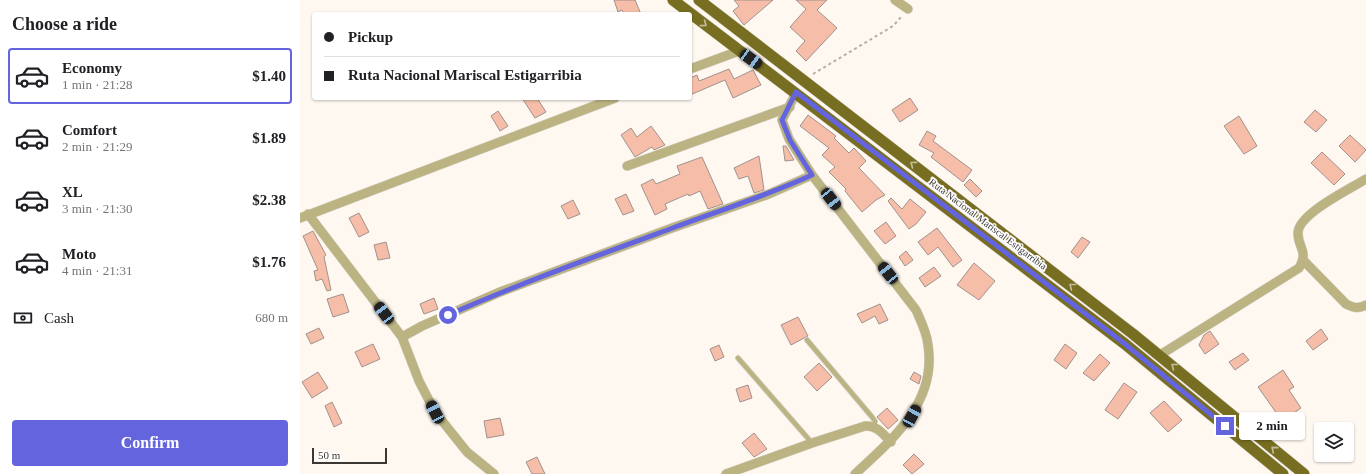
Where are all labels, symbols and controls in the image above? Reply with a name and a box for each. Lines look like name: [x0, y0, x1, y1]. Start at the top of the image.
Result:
text: Choose a ride: [12, 14, 117, 34]
one-way arrow: [699, 19, 706, 26]
text: Pickup: [348, 29, 393, 45]
car: [738, 47, 764, 71]
icon: car: [14, 58, 50, 94]
text: Economy: [62, 60, 122, 76]
text: Ruta Nacional Mariscal Estigarribia: [348, 67, 582, 83]
text: $1.40: [252, 68, 286, 84]
text: 1 min · 21:28: [62, 77, 132, 92]
icon: car: [14, 120, 50, 156]
text: Comfort: [62, 122, 117, 138]
text: $1.89: [252, 130, 286, 146]
text: 2 min · 21:29: [62, 139, 132, 154]
one-way arrow: [911, 162, 918, 169]
street label: Ruta Nacional Mariscal Estigarribia: [927, 176, 1049, 272]
icon: car: [14, 182, 50, 218]
text: XL: [62, 184, 83, 200]
car: [819, 186, 843, 212]
text: $2.38: [252, 192, 286, 208]
text: 3 min · 21:30: [62, 201, 132, 216]
icon: car: [14, 244, 50, 280]
text: Moto: [62, 246, 96, 262]
text: $1.76: [252, 254, 286, 270]
car: [876, 260, 900, 286]
text: 4 min · 21:31: [62, 263, 132, 278]
one-way arrow: [1069, 284, 1076, 291]
car: [372, 300, 396, 326]
route start: [439, 306, 457, 324]
icon: cash: [12, 307, 34, 329]
text: Cash: [44, 310, 74, 326]
text: 680 m: [255, 310, 288, 325]
one-way arrow: [1172, 363, 1179, 370]
car: [424, 399, 446, 425]
car: [901, 403, 923, 429]
callout: 2 min: [1239, 412, 1305, 440]
route end: [1216, 417, 1234, 435]
text: 2 min: [1256, 418, 1288, 433]
button: Confirm: [12, 420, 288, 466]
map controls: [1314, 422, 1354, 462]
button: layers: [1314, 422, 1354, 462]
scale bar: [312, 446, 387, 465]
one-way arrow: [1272, 446, 1279, 453]
text: 50 m: [318, 449, 340, 461]

